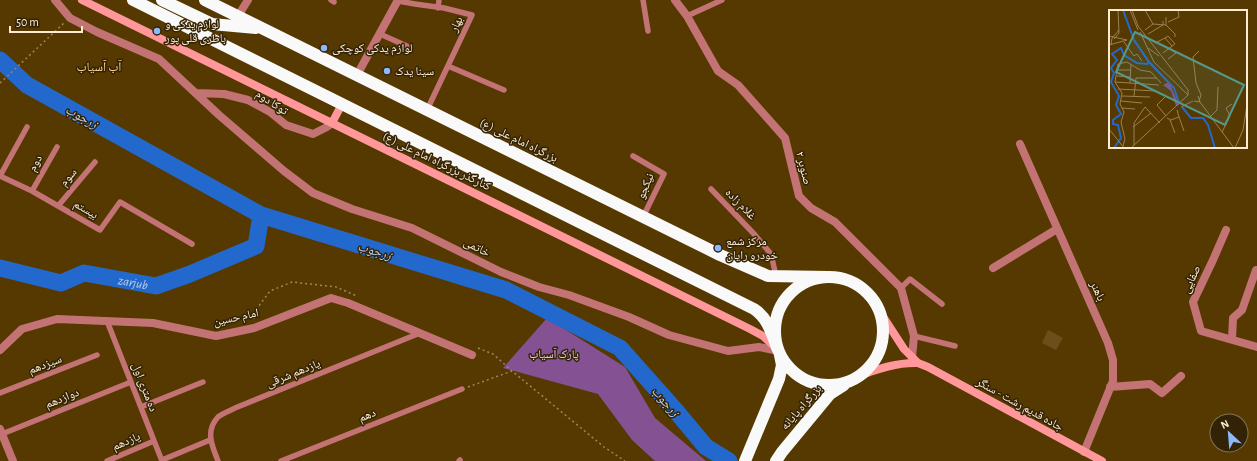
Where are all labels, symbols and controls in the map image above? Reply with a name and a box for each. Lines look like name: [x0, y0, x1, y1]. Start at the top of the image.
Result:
scale bar: [10, 8, 82, 34]
inset map: [1109, 10, 1247, 148]
street label: بهار: [447, 14, 466, 35]
text: 50 m: [16, 16, 39, 28]
place label: لوازم یدکی و باطری قلی پور: [164, 18, 226, 45]
marker: لوازم یدکی و باطری قلی پور: [152, 26, 162, 36]
place label: لوازم یدکی کوچکی: [332, 42, 413, 56]
marker: لوازم یدکی کوچکی: [319, 43, 329, 53]
district label: آب آسیاب: [77, 59, 122, 74]
place label: سینا یدک: [395, 65, 434, 78]
marker: سینا یدک: [382, 66, 392, 76]
street label: توکا دوم: [252, 87, 291, 119]
water label: زرجوب: [63, 103, 101, 133]
street label: بزرگراه امام علی (ع): [477, 116, 560, 166]
street label: کنارگذر بزرگراه امام علی (ع): [380, 130, 493, 194]
street label: صنوبر ۲: [793, 150, 814, 186]
street label: دوم: [26, 153, 46, 174]
street label: سوم: [57, 166, 80, 190]
street label: نیکجو: [634, 171, 657, 201]
street label: غلام زاده: [722, 186, 759, 223]
street label: بیستم: [71, 197, 100, 222]
street label: خاتمی: [461, 235, 493, 260]
place label: مرکز شمع خودرو رایان: [726, 235, 778, 262]
water label: زرجوب: [356, 240, 395, 264]
marker: مرکز شمع خودرو رایان: [713, 243, 723, 253]
street label: صفایی: [1179, 263, 1204, 295]
water label: zarjub: [116, 274, 149, 293]
street label: باهنر: [1087, 278, 1108, 303]
street label: امام حسین: [212, 306, 260, 330]
park label: پارک آسیاب: [529, 347, 579, 361]
street label: سیزدهم: [27, 352, 64, 378]
street label: یازدهم شرقی: [264, 357, 323, 391]
street label: ده متری اول: [129, 361, 160, 414]
street label: جاده قدیم رشت - سنگر: [973, 375, 1066, 435]
street label: بزرگراه پایانه: [778, 382, 825, 433]
water label: زرجوب: [648, 385, 682, 421]
street label: دوازدهم: [43, 386, 81, 412]
street label: دهم: [357, 406, 378, 426]
north arrow: [1209, 413, 1249, 453]
text: N: [1219, 418, 1231, 431]
street label: یازدهم: [110, 430, 143, 454]

